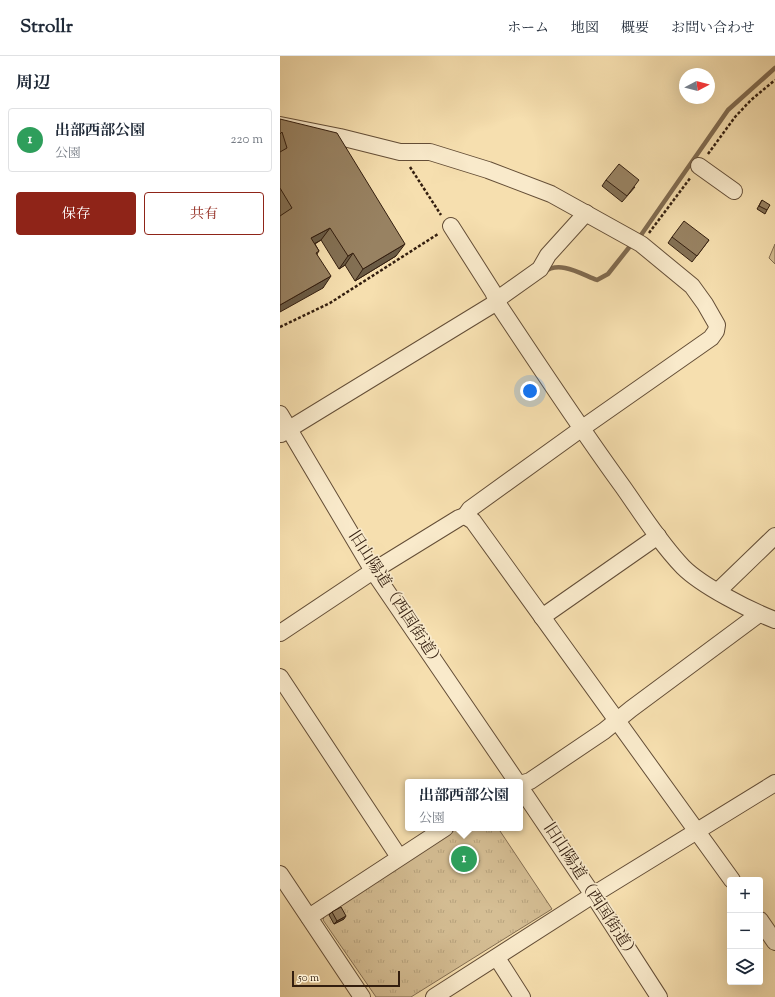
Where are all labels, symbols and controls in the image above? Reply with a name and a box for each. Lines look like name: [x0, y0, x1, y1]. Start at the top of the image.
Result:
text: Strollr: [20, 14, 73, 41]
text: ホーム: [507, 19, 549, 39]
text: 地図: [571, 19, 599, 39]
text: 概要: [621, 19, 649, 39]
text: お問い合わせ: [671, 19, 755, 39]
north arrow: [679, 68, 715, 104]
text: 周辺: [16, 72, 50, 96]
text: 出部西部公園: [55, 121, 145, 142]
text: 1: [28, 131, 32, 149]
text: 220 m: [230, 131, 263, 149]
text: 公園: [55, 145, 81, 163]
button: 保存: [16, 192, 136, 235]
button: 共有: [144, 192, 264, 235]
your location: [520, 381, 540, 401]
street label: 旧山陽道（西国街道）: [342, 527, 448, 673]
popup: [405, 779, 523, 831]
text: 出部西部公園: [419, 786, 509, 807]
text: 公園: [419, 810, 445, 828]
street label: 旧山陽道（西国街道）: [537, 819, 643, 965]
pin: 1: [451, 844, 477, 874]
map controls: [727, 877, 763, 985]
button: +: [727, 877, 763, 913]
button: −: [727, 913, 763, 949]
button: layers: [727, 949, 763, 985]
scale bar: [292, 969, 400, 988]
text: 50 m: [298, 970, 319, 986]

